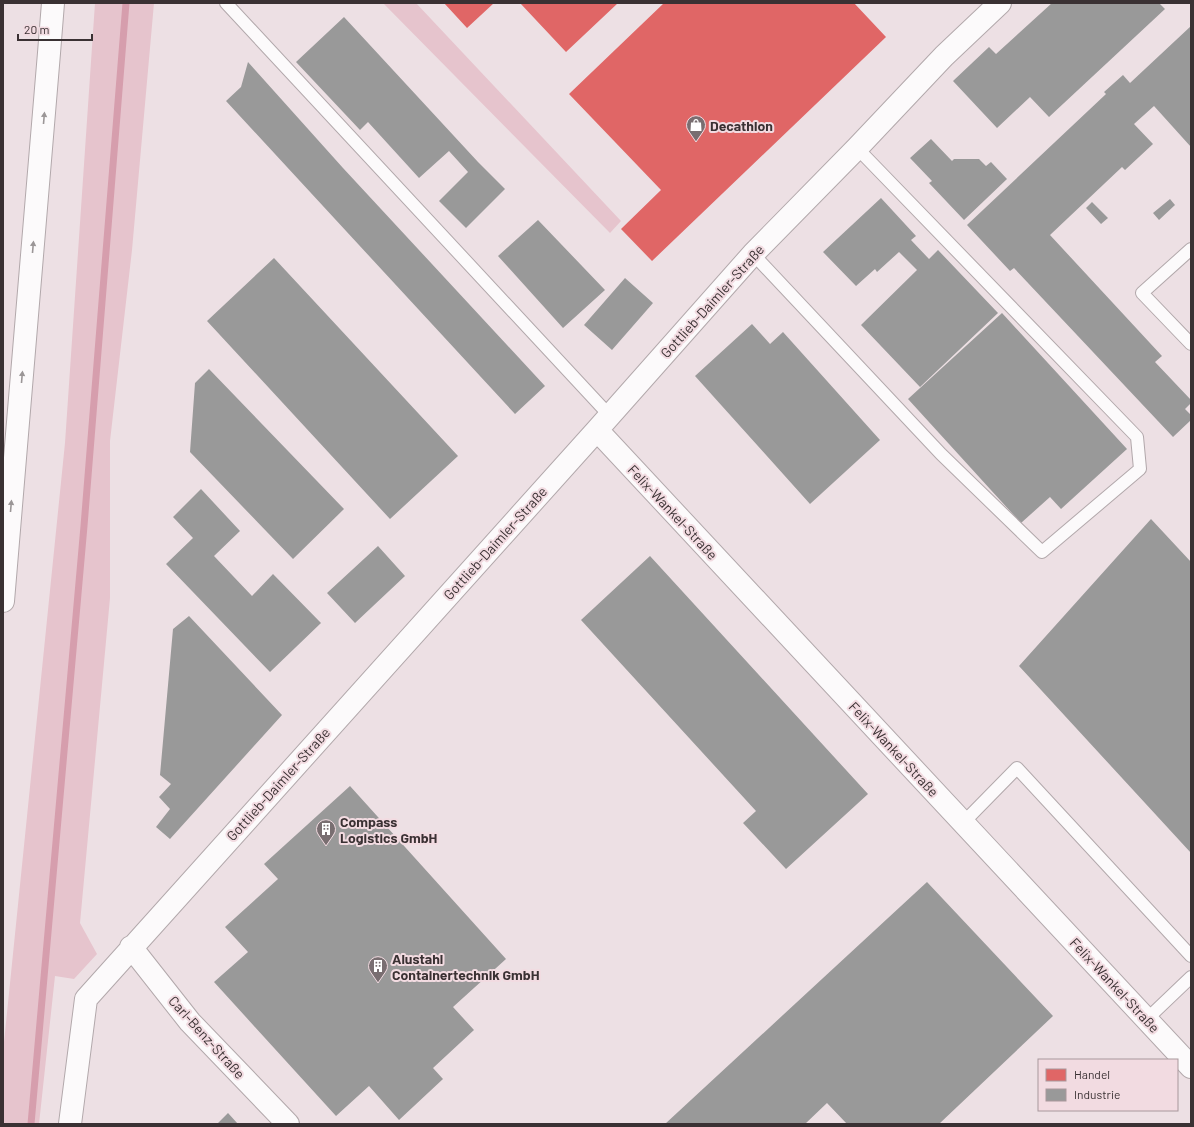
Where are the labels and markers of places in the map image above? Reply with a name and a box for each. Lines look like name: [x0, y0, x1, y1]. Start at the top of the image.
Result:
shop icon: Decathlon: [685, 114, 707, 142]
place label: Decathlon: [710, 117, 773, 134]
place label: Compass Logistics GmbH: [340, 813, 438, 846]
building icon: Compass Logistics GmbH: [315, 818, 337, 846]
place label: Alustahl Containertechnik GmbH: [392, 950, 540, 983]
building icon: Alustahl Containertechnik GmbH: [367, 955, 389, 983]

